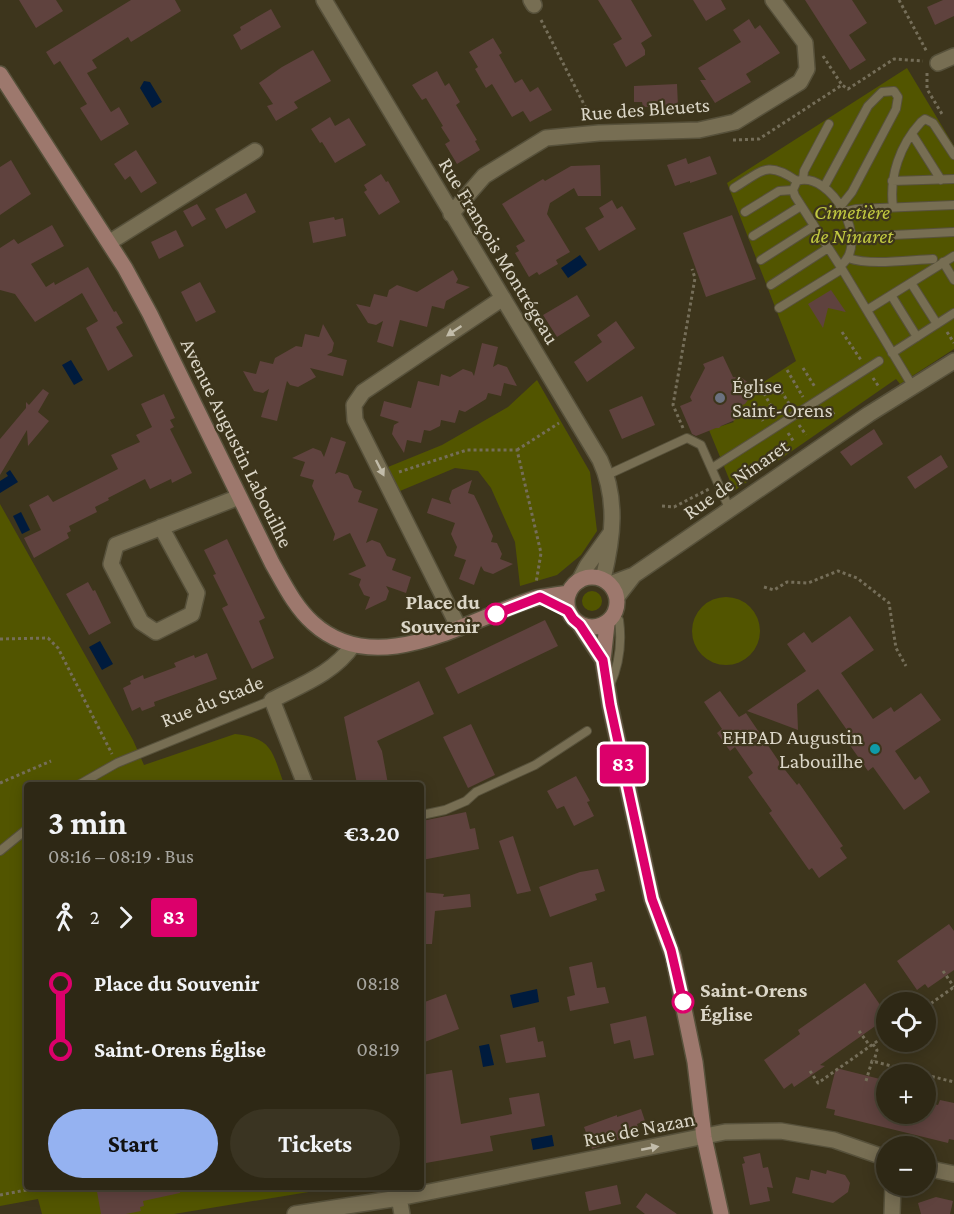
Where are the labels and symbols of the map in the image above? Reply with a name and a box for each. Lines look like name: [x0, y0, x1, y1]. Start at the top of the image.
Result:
street label: Rue des Bleuets: [579, 93, 711, 125]
street label: Rue François Montrégeau: [434, 153, 564, 349]
park label: Cimetière de Ninaret: [811, 200, 894, 248]
one-way arrow: [446, 325, 462, 336]
street label: Avenue Augustin Labouilhe: [176, 334, 298, 552]
place label: Église Saint-Orens: [732, 374, 833, 422]
marker: Église Saint-Orens: [713, 391, 727, 405]
street label: Rue de Ninaret: [679, 433, 794, 524]
one-way arrow: [375, 460, 385, 477]
place label: Place du Souvenir: [400, 590, 481, 638]
marker: Place du Souvenir: [485, 603, 507, 625]
street label: Rue du Stade: [157, 670, 267, 732]
place label: EHPAD Augustin Labouilhe: [722, 725, 863, 773]
marker: EHPAD Augustin Labouilhe: [868, 742, 882, 756]
line badge: 83: [596, 744, 650, 783]
place label: Saint-Orens Église: [700, 978, 808, 1026]
marker: Saint-Orens Église: [672, 991, 694, 1013]
street label: Rue de Nazan: [581, 1106, 697, 1152]
one-way arrow: [641, 1143, 660, 1152]

